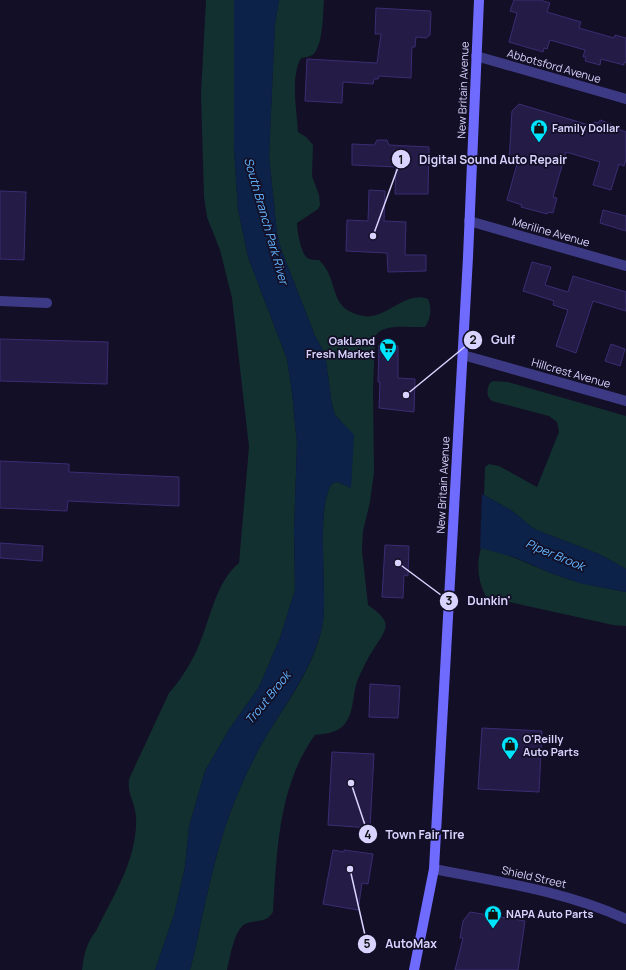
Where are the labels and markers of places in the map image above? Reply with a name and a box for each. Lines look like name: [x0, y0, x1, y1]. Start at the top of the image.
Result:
shop icon: Family Dollar: [529, 118, 549, 143]
place label: Family Dollar: [552, 120, 620, 135]
callout: Digital Sound Auto Repair: [391, 147, 576, 171]
callout: Gulf: [463, 328, 523, 352]
place label: OakLand Fresh Market: [306, 333, 375, 361]
supermarket icon: OakLand Fresh Market: [378, 337, 398, 362]
callout: Dunkin': [439, 589, 519, 613]
place label: O'Reilly Auto Parts: [523, 731, 579, 759]
shop icon: O'Reilly Auto Parts: [500, 735, 520, 760]
callout: Town Fair Tire: [358, 822, 473, 846]
shop icon: NAPA Auto Parts: [483, 904, 503, 929]
place label: NAPA Auto Parts: [506, 906, 593, 921]
callout: AutoMax: [357, 932, 445, 956]

